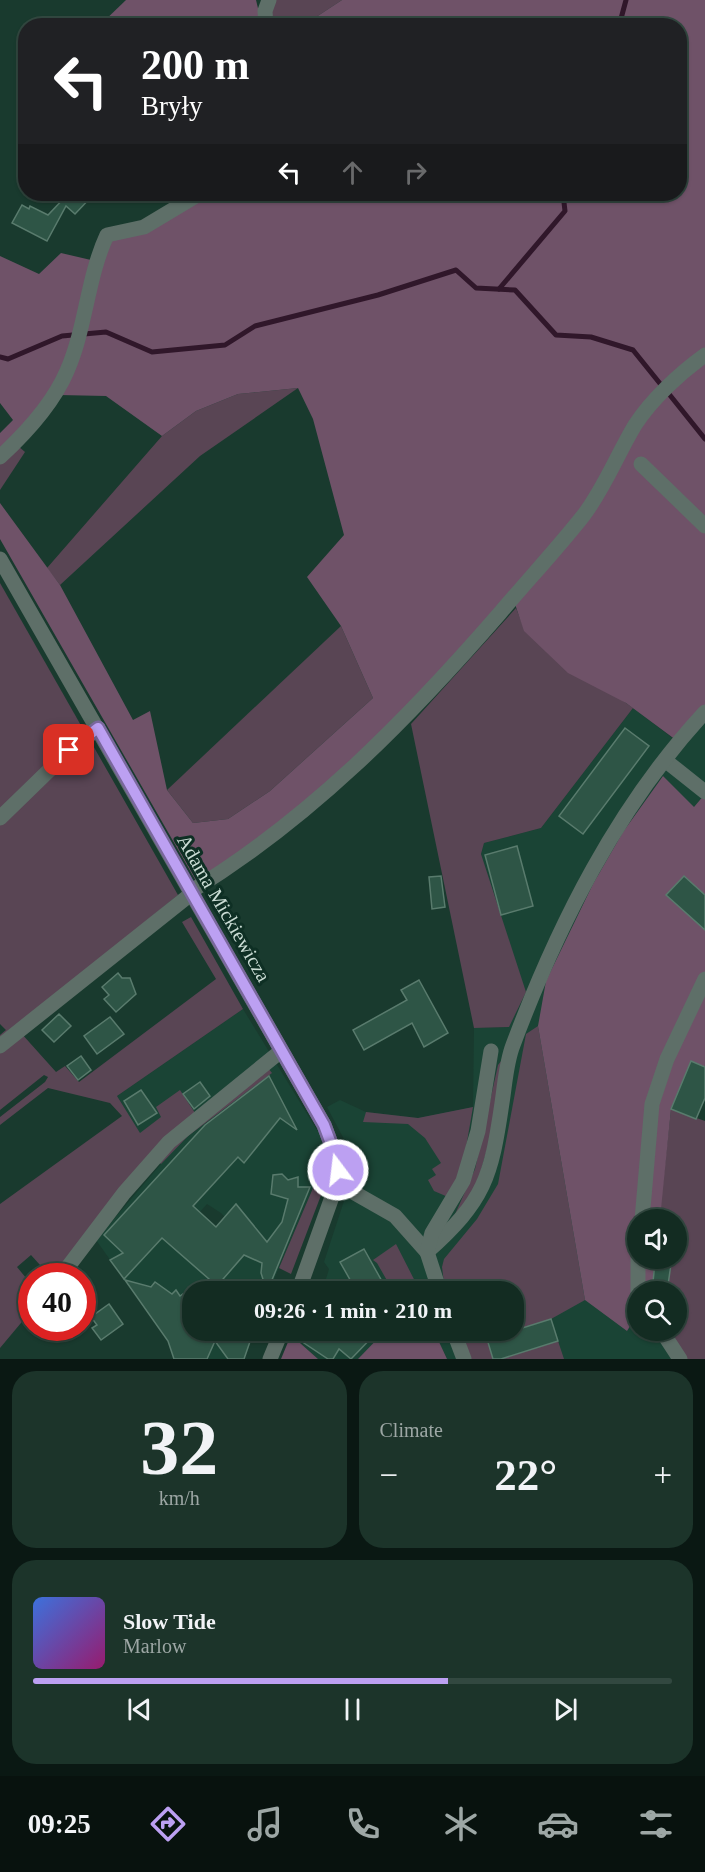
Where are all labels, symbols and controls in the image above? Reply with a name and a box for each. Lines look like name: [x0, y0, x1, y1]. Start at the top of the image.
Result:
icon: left: [42, 42, 120, 120]
text: 200 m: [141, 42, 250, 88]
text: Bryły: [141, 91, 203, 121]
icon: left: [273, 156, 306, 189]
icon: ahead: [336, 156, 369, 189]
icon: right: [399, 156, 432, 189]
pin: [43, 724, 94, 775]
icon: arrive: [52, 733, 85, 766]
street label: Adama Mickiewicza: [173, 831, 275, 985]
position arrow: [306, 1138, 370, 1202]
map controls: [627, 1209, 687, 1341]
button: sound: [627, 1209, 687, 1269]
speed limit sign: 40: [18, 1263, 96, 1341]
button: search: [627, 1281, 687, 1341]
text: 09:26 · 1 min · 210 m: [254, 1298, 452, 1323]
text: 32: [140, 1404, 218, 1491]
text: Climate: [380, 1419, 443, 1441]
text: 22°: [494, 1450, 557, 1500]
text: −: [380, 1457, 398, 1493]
text: +: [653, 1457, 672, 1493]
text: km/h: [159, 1487, 200, 1509]
text: Slow Tide: [123, 1609, 216, 1634]
text: Marlow: [123, 1635, 186, 1657]
icon: previous: [123, 1693, 156, 1726]
icon: pause: [336, 1693, 369, 1726]
icon: next: [549, 1693, 582, 1726]
icon: directions: [147, 1803, 189, 1845]
icon: music: [244, 1803, 286, 1845]
icon: phone: [342, 1803, 384, 1845]
icon: climate: [440, 1803, 482, 1845]
icon: car: [537, 1803, 579, 1845]
icon: filters: [635, 1803, 677, 1845]
text: 09:25: [28, 1809, 91, 1839]

